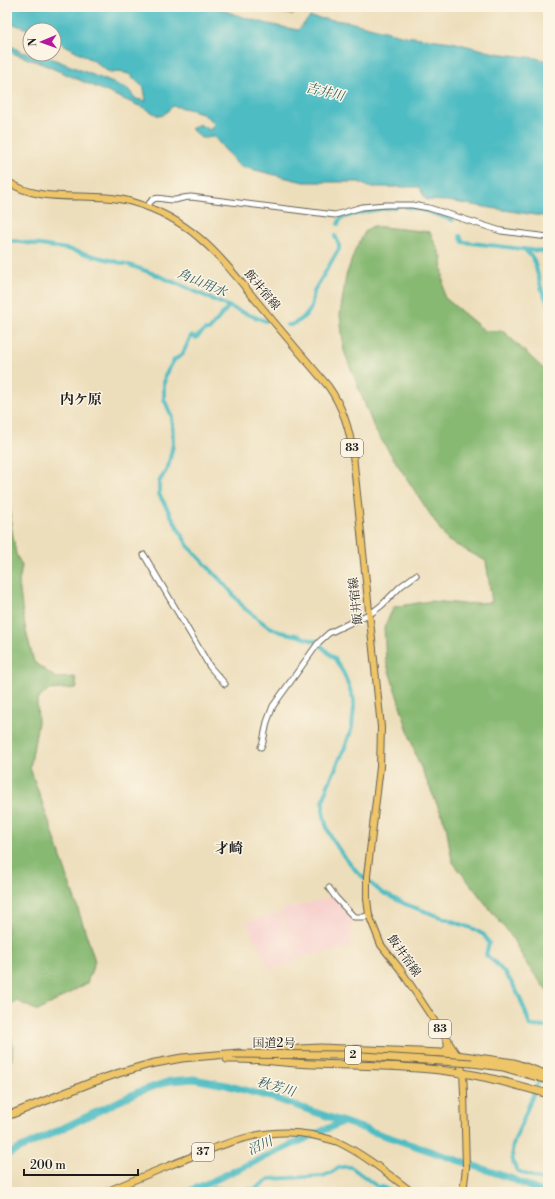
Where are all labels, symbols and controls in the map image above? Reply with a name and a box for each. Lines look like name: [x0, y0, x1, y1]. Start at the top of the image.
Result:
north arrow: [22, 22, 62, 62]
text: N: [26, 37, 40, 47]
water label: 吉井川: [304, 80, 348, 105]
water label: 角山用水: [175, 265, 231, 301]
street label: 飯井宿線: [241, 267, 283, 313]
district label: 内ケ原: [60, 391, 102, 409]
road number: 83: [341, 439, 363, 457]
street label: 飯井宿線: [346, 576, 366, 626]
district label: 才崎: [215, 840, 243, 858]
street label: 飯井宿線: [384, 932, 424, 980]
road number: 83: [429, 1020, 451, 1038]
street label: 国道2号: [253, 1036, 295, 1051]
road number: 2: [345, 1046, 361, 1064]
water label: 秋芳川: [255, 1074, 299, 1101]
water label: 沼川: [245, 1132, 277, 1159]
road number: 37: [192, 1143, 214, 1161]
scale bar: [24, 1151, 138, 1177]
text: 200 m: [30, 1158, 66, 1173]

